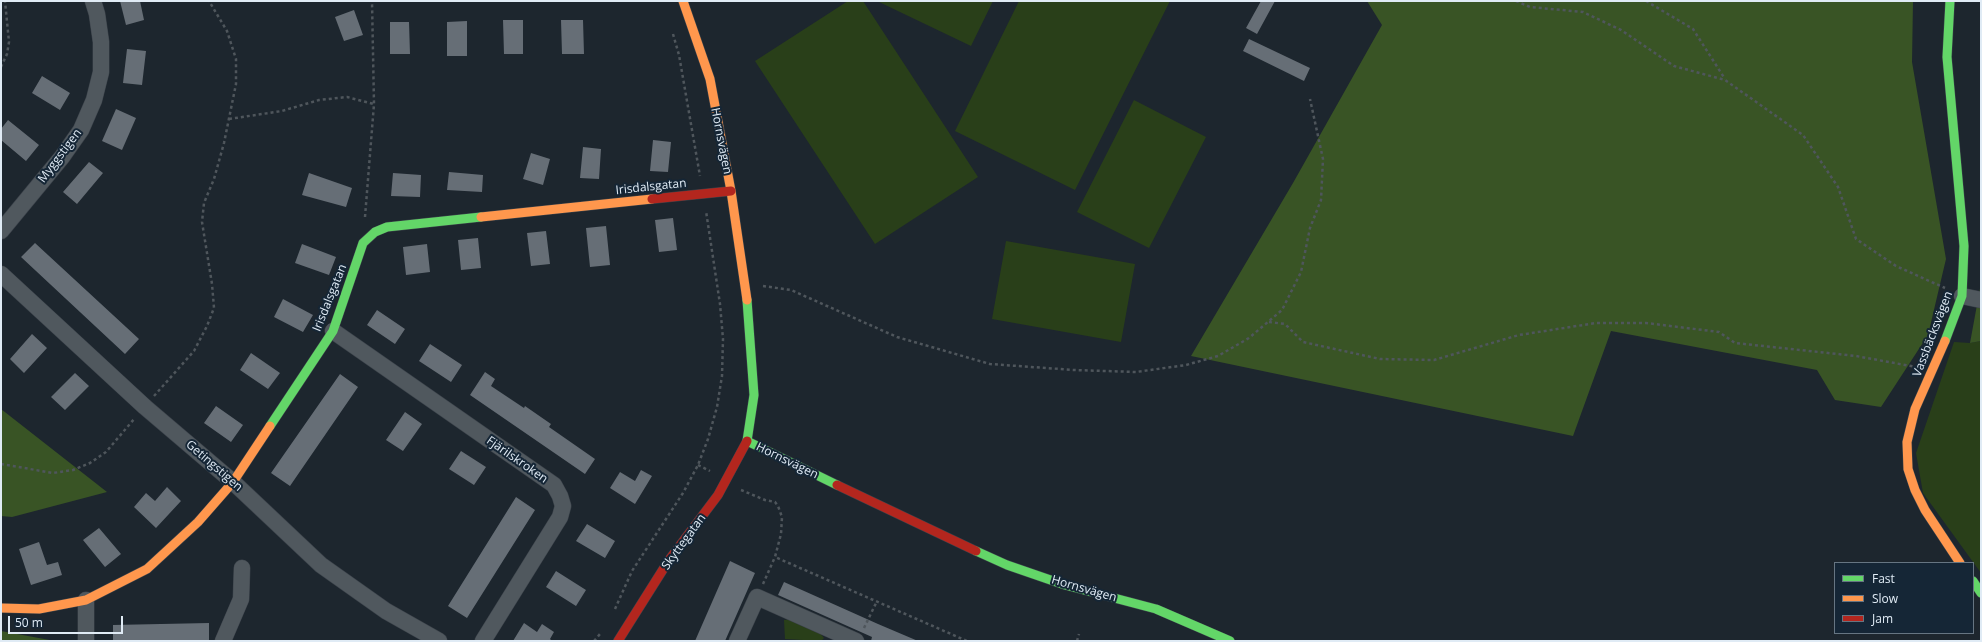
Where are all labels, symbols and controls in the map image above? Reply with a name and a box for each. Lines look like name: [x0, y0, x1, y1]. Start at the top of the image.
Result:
street label: Hornsvägen: [708, 107, 734, 175]
street label: Myggstigen: [35, 126, 85, 186]
street label: Irisdalsgatan: [615, 176, 687, 198]
street label: Irisdalsgatan: [310, 262, 350, 334]
street label: Vassbäcksvägen: [1910, 289, 1956, 379]
street label: Fjärilskroken: [484, 434, 550, 486]
street label: Getingstigen: [183, 438, 245, 494]
street label: Hornsvägen: [754, 440, 820, 482]
street label: Skyttegatan: [659, 511, 709, 573]
legend: [1834, 562, 1974, 634]
text: Fast: [1872, 570, 1895, 587]
street label: Hornsvägen: [1050, 573, 1118, 605]
text: Slow: [1872, 590, 1898, 607]
scale bar: [10, 608, 125, 634]
text: Jam: [1872, 610, 1893, 627]
text: 50 m: [15, 614, 43, 631]

